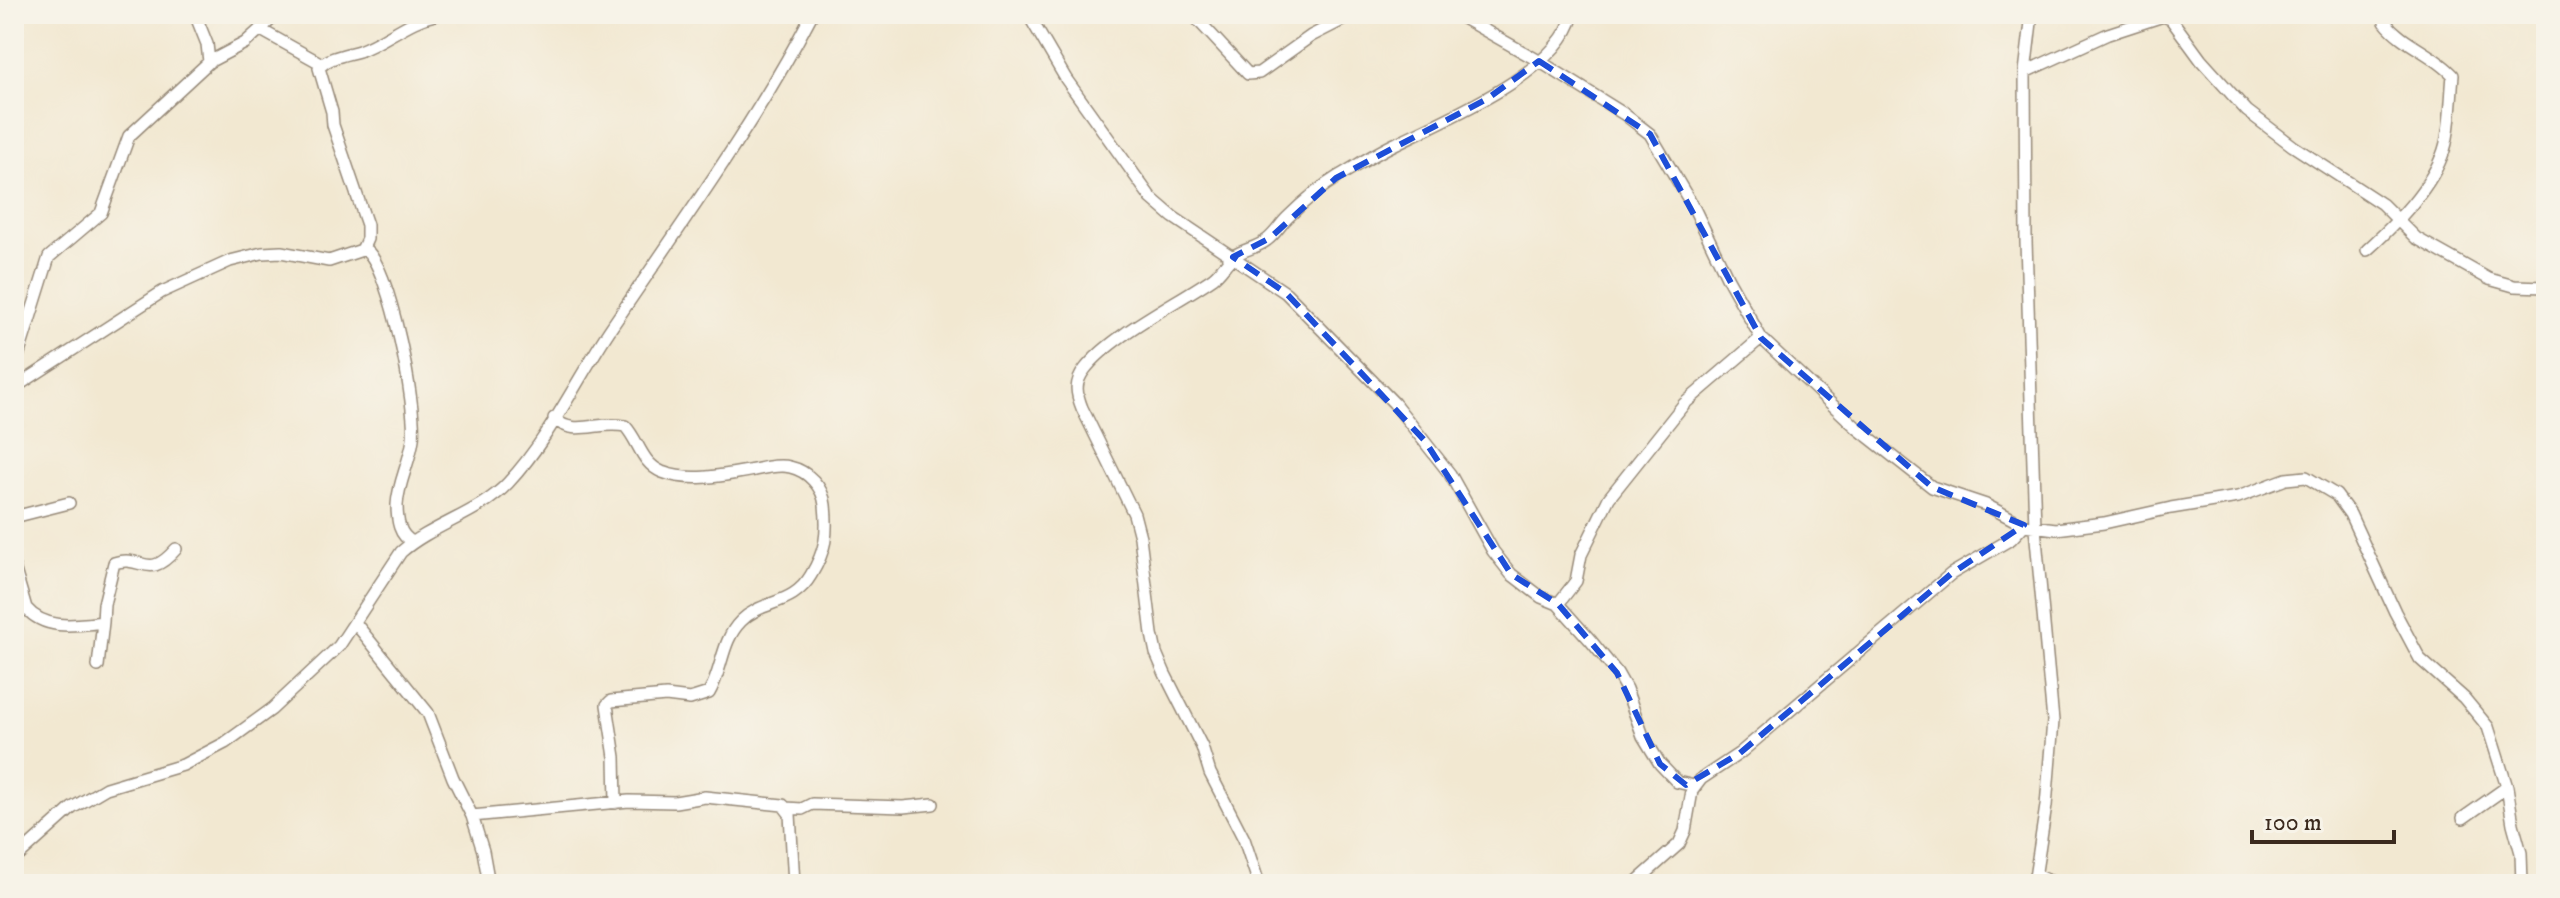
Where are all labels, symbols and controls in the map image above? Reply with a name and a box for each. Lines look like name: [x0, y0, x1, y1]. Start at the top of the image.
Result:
scale bar: [2252, 794, 2394, 844]
text: 100 m: [2264, 808, 2322, 838]

